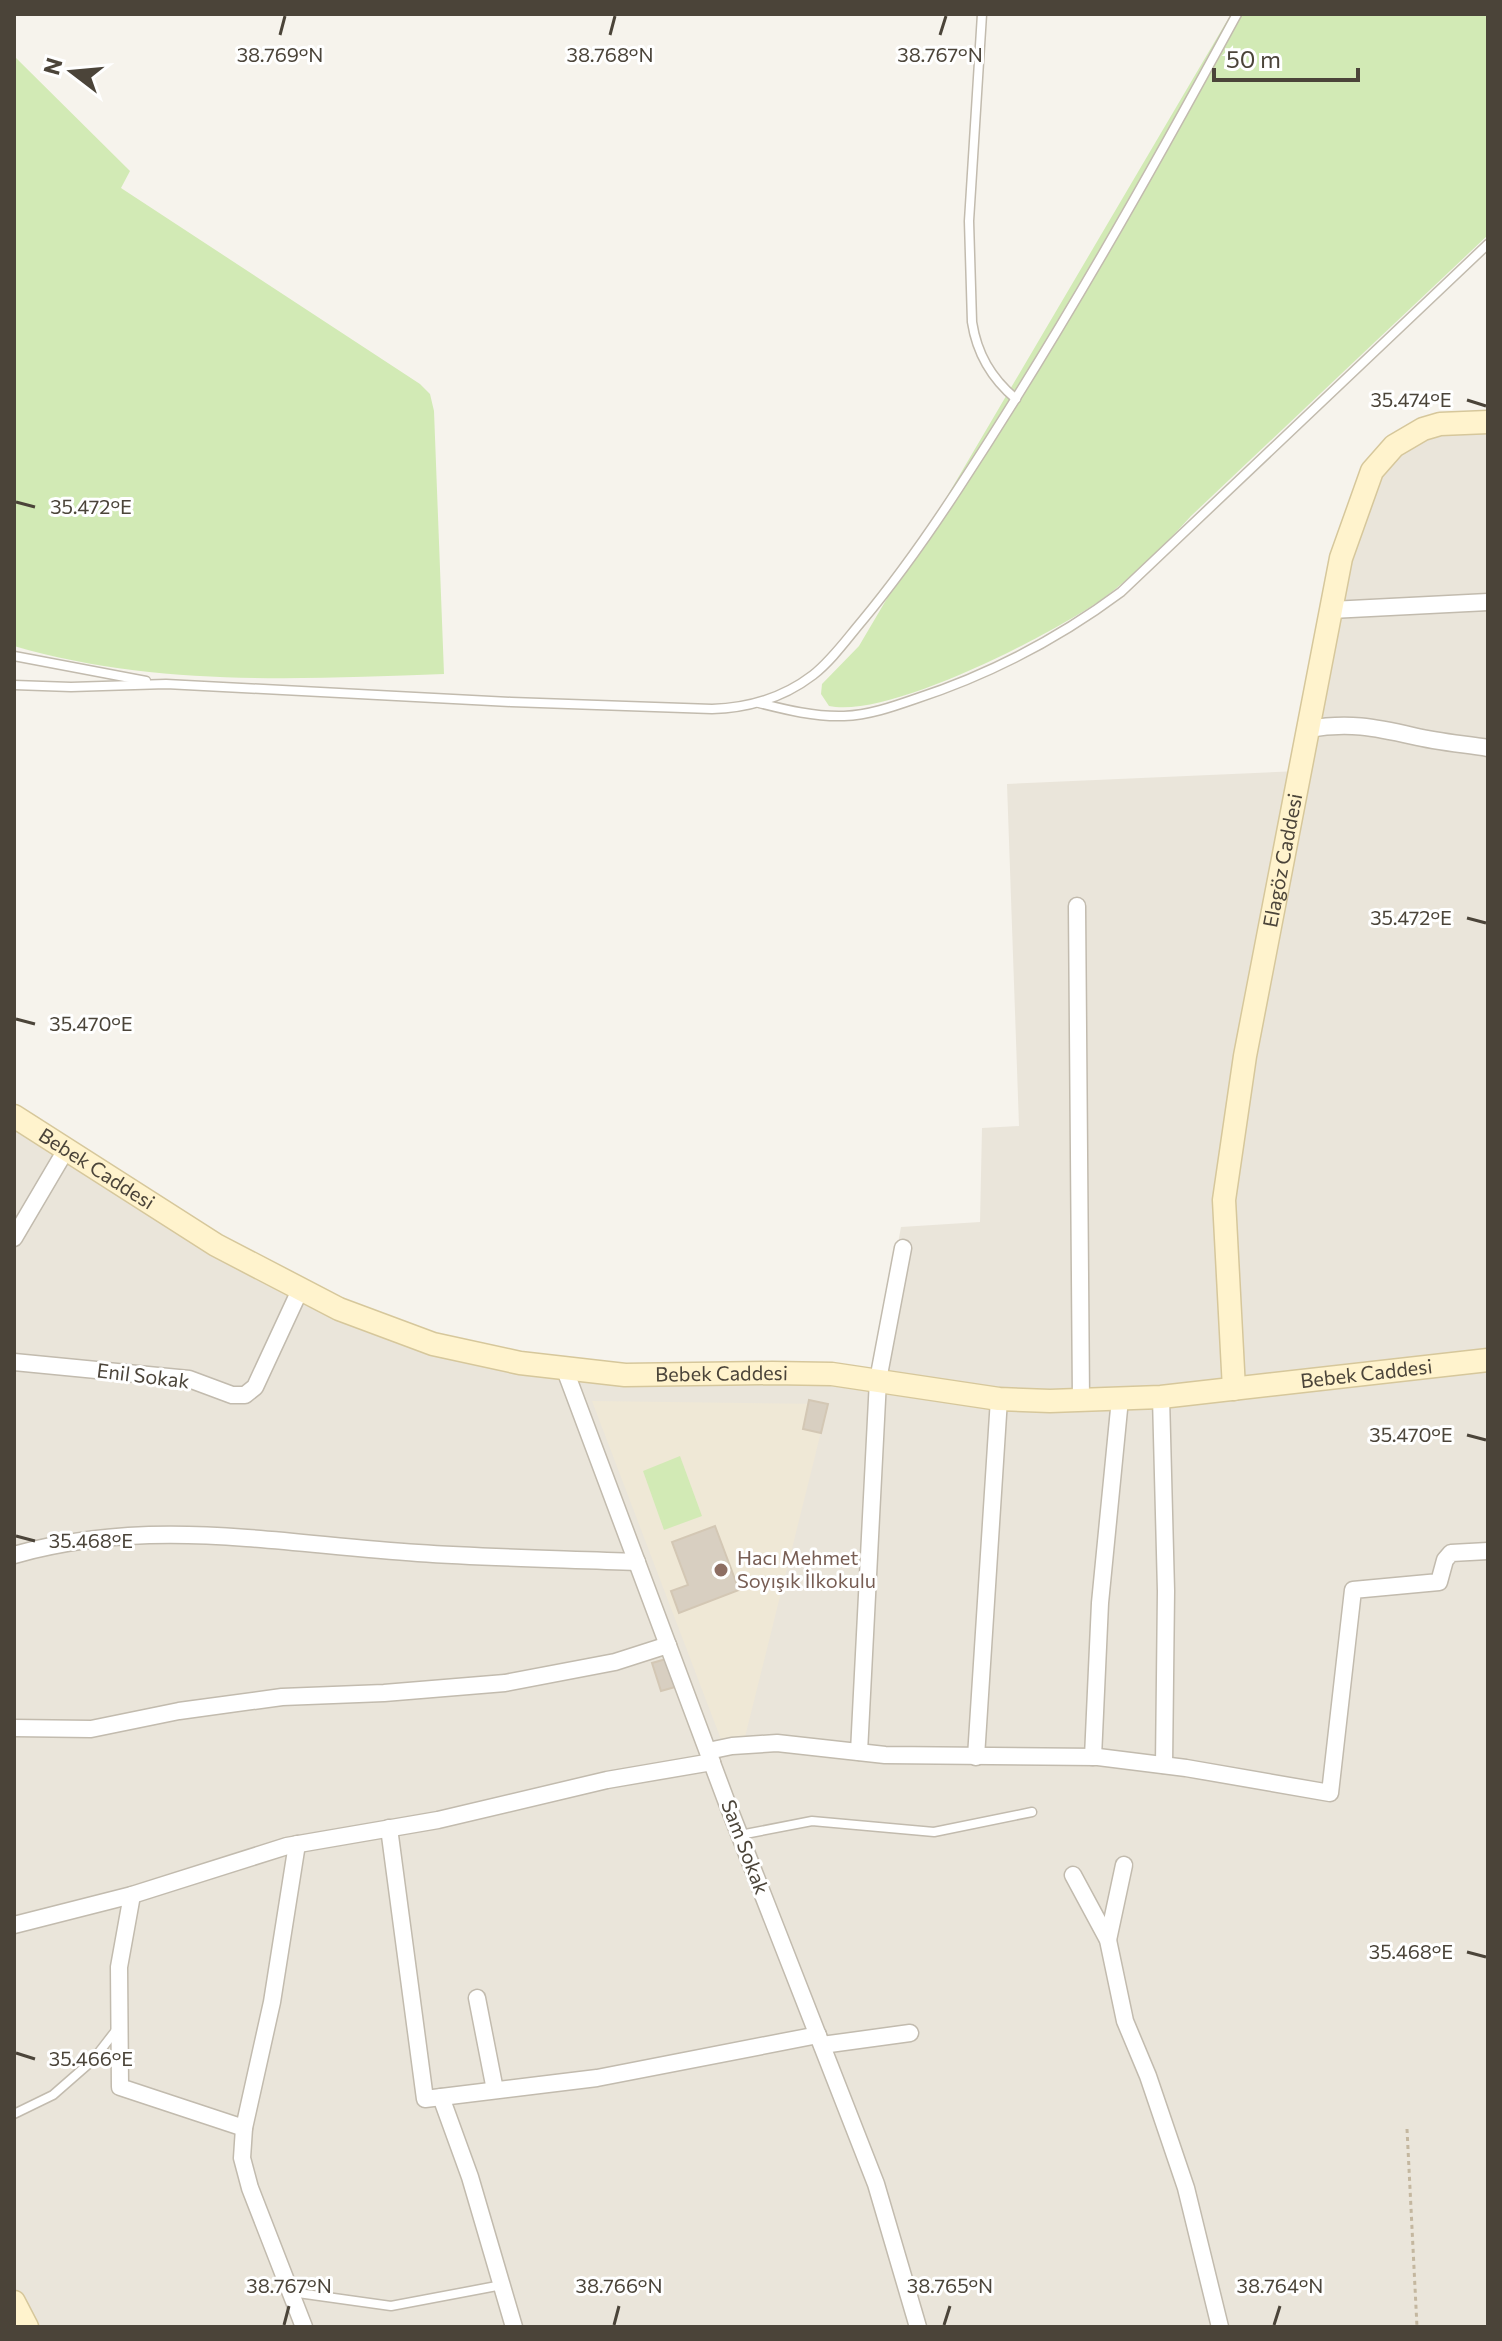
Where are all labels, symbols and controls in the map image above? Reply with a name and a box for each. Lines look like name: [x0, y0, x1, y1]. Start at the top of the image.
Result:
north arrow: [32, 32, 112, 112]
scale bar: [1214, 32, 1358, 82]
text: 38.769°N: [237, 42, 323, 66]
text: 38.768°N: [567, 42, 653, 66]
text: 38.767°N: [897, 42, 983, 66]
text: 50 m: [1226, 44, 1281, 73]
text: N: [37, 55, 68, 78]
text: 35.474°E: [1370, 387, 1452, 411]
text: 35.472°E: [50, 494, 132, 518]
street label: Elagöz Caddesi: [1257, 791, 1306, 929]
text: 35.472°E: [1370, 905, 1452, 929]
text: 35.470°E: [49, 1011, 133, 1035]
street label: Bebek Caddesi: [35, 1122, 160, 1214]
street label: Bebek Caddesi: [1299, 1353, 1433, 1392]
street label: Enil Sokak: [95, 1357, 191, 1393]
street label: Bebek Caddesi: [655, 1360, 788, 1386]
text: 35.470°E: [1369, 1422, 1453, 1446]
text: 35.468°E: [49, 1528, 133, 1552]
place label: Hacı Mehmet Soyışık İlkokulu: [737, 1545, 876, 1592]
marker: Hacı Mehmet Soyışık İlkokulu: [712, 1561, 730, 1579]
street label: Sam Sokak: [717, 1796, 775, 1897]
text: 35.468°E: [1369, 1939, 1453, 1963]
text: 35.466°E: [49, 2046, 133, 2070]
text: 38.767°N: [246, 2273, 332, 2297]
text: 38.766°N: [576, 2273, 662, 2297]
text: 38.765°N: [907, 2273, 993, 2297]
text: 38.764°N: [1237, 2273, 1323, 2297]

